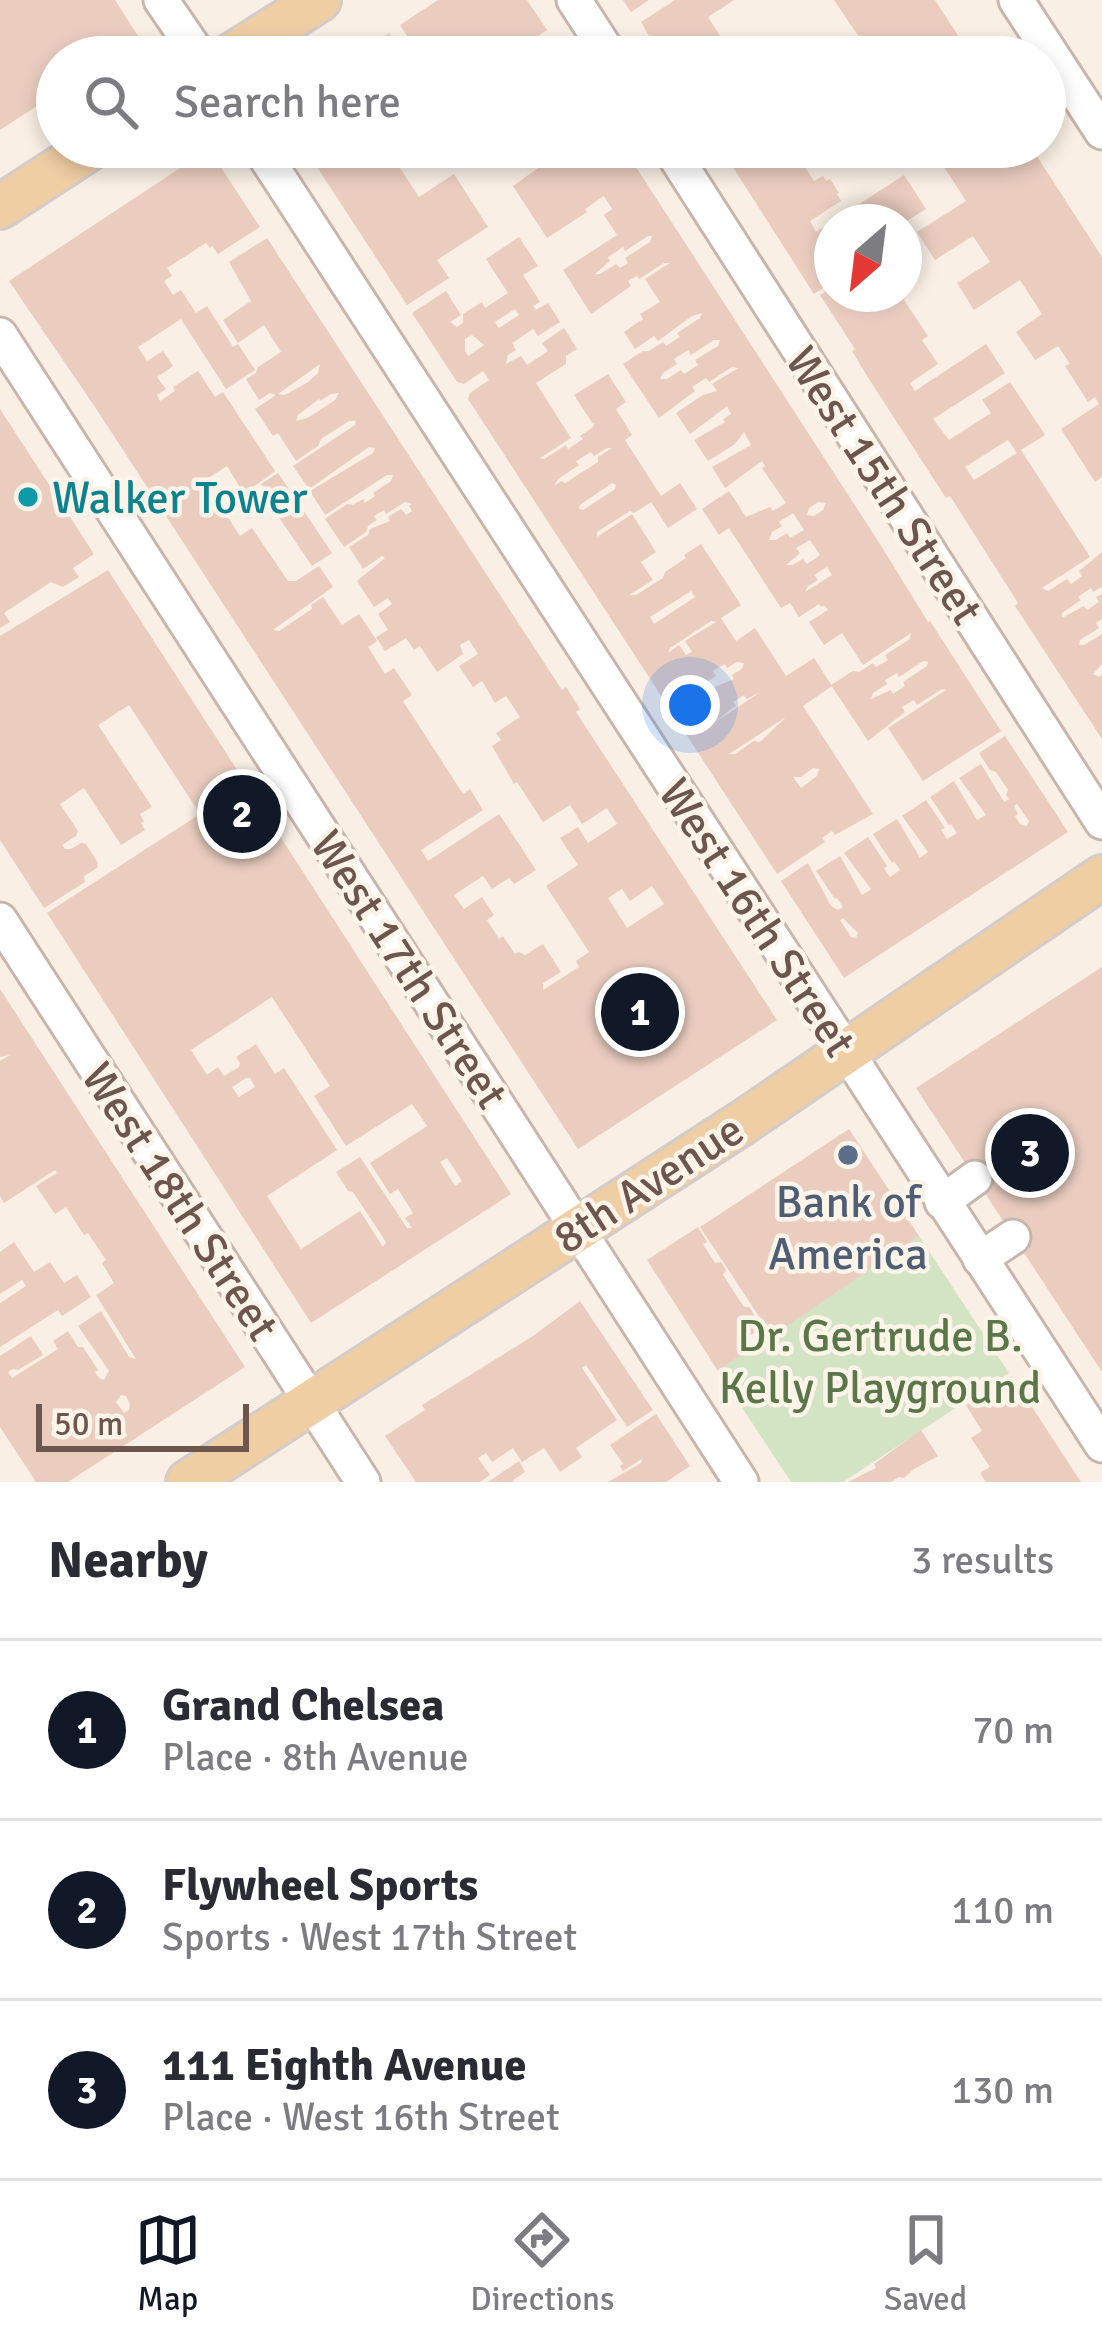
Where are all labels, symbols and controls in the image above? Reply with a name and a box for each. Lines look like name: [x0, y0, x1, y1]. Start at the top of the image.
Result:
search box: [36, 36, 1066, 168]
icon: search: [78, 69, 144, 135]
text: Search here: [174, 75, 401, 130]
north arrow: [814, 204, 922, 312]
street label: West 15th Street: [773, 337, 994, 635]
place label: Walker Tower: [52, 471, 308, 526]
marker: Walker Tower: [15, 484, 41, 510]
your location: [660, 675, 720, 735]
pin: 2: [203, 769, 281, 859]
street label: West 16th Street: [646, 769, 867, 1067]
street label: West 17th Street: [298, 821, 519, 1119]
pin: 1: [601, 967, 679, 1057]
street label: West 18th Street: [69, 1053, 290, 1351]
street label: 8th Avenue: [544, 1103, 754, 1266]
pin: 3: [991, 1108, 1069, 1198]
marker: Bank of America: [835, 1142, 861, 1168]
place label: Bank of America: [768, 1175, 928, 1282]
park label: Dr. Gertrude B. Kelly Playground: [719, 1309, 1041, 1416]
scale bar: [36, 1398, 249, 1451]
text: 50 m: [54, 1404, 123, 1445]
text: Nearby: [48, 1529, 208, 1592]
text: 3 results: [911, 1536, 1054, 1584]
text: Grand Chelsea: [162, 1678, 444, 1733]
text: 1: [76, 1706, 98, 1754]
text: 70 m: [972, 1706, 1054, 1754]
text: Place · 8th Avenue: [162, 1733, 469, 1781]
text: Flywheel Sports: [162, 1858, 478, 1913]
text: 2: [76, 1886, 98, 1934]
text: 110 m: [951, 1886, 1054, 1934]
text: Sports · West 17th Street: [162, 1913, 577, 1961]
text: 111 Eighth Avenue: [162, 2038, 527, 2093]
text: 3: [76, 2066, 98, 2114]
text: 130 m: [951, 2066, 1054, 2114]
text: Place · West 16th Street: [162, 2093, 560, 2141]
tab: Map: [135, 2207, 201, 2320]
tab: Directions: [470, 2207, 615, 2320]
tab: Saved: [884, 2207, 967, 2320]

